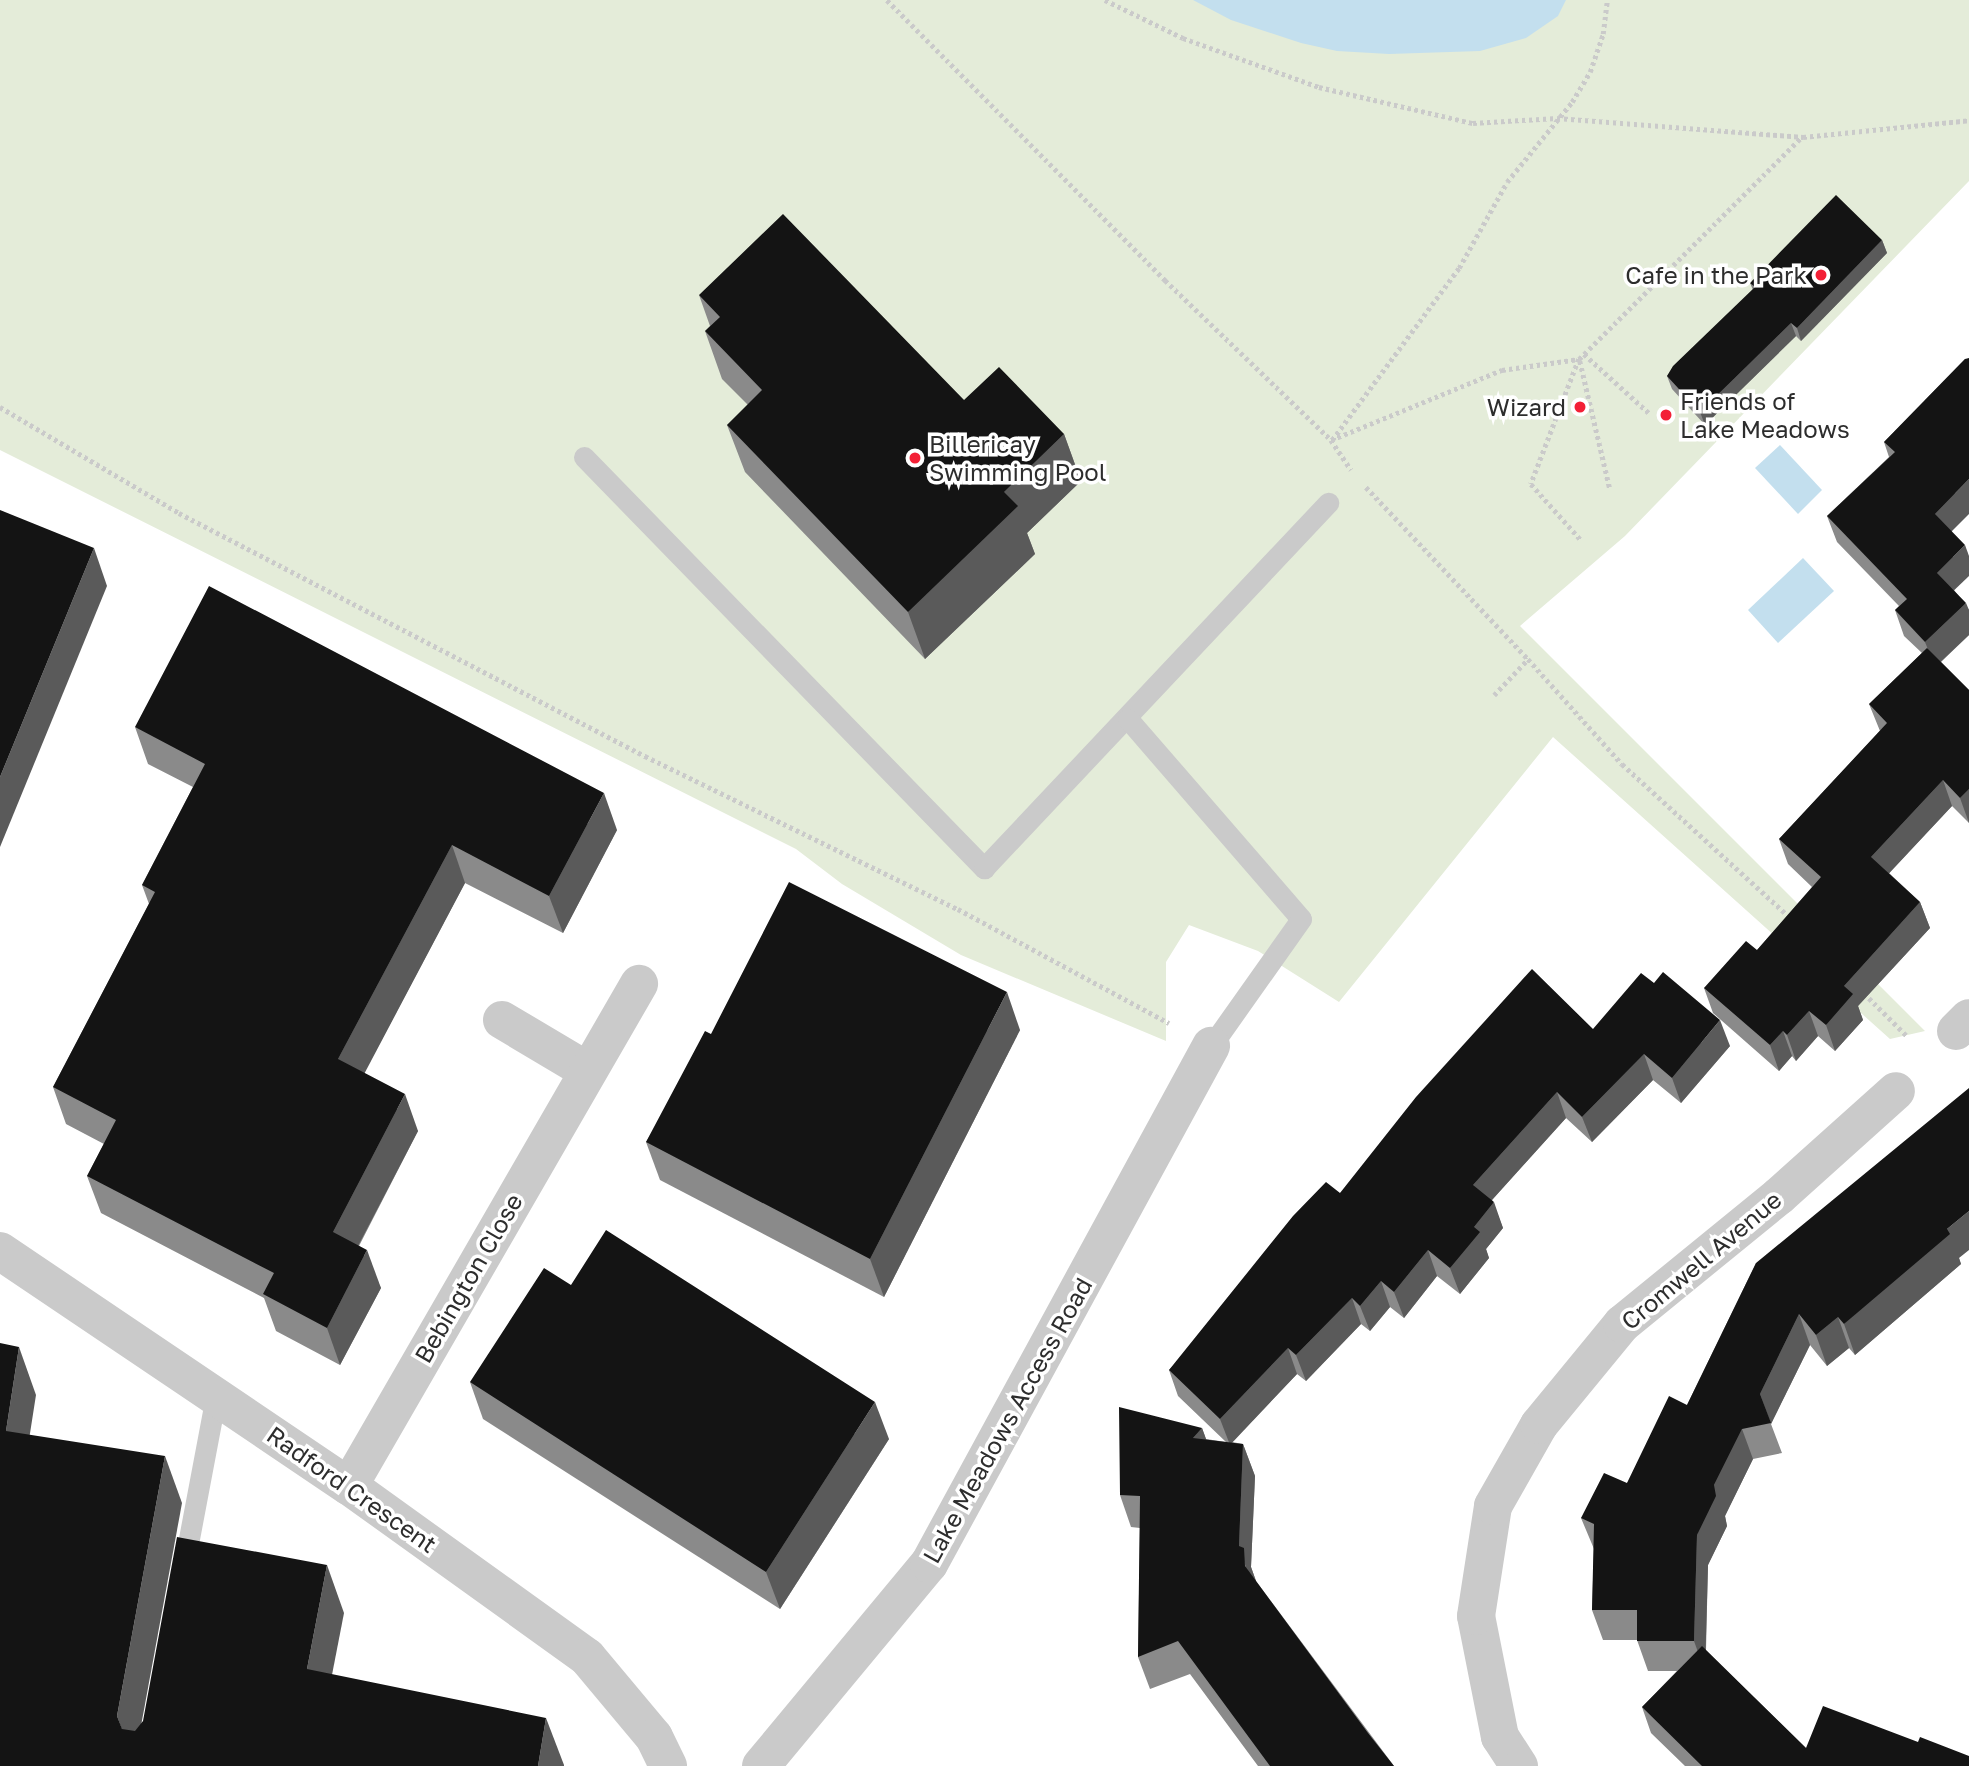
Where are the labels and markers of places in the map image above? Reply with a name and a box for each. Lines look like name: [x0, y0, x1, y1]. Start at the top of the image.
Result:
place label: Cafe in the Park: [1625, 261, 1807, 289]
marker: Cafe in the Park: [1813, 267, 1829, 283]
place label: Friends of Lake Meadows: [1680, 387, 1850, 443]
place label: Wizard: [1487, 393, 1566, 421]
marker: Wizard: [1572, 399, 1588, 415]
marker: Friends of Lake Meadows: [1658, 407, 1674, 423]
place label: Billericay Swimming Pool: [929, 430, 1106, 486]
marker: Billericay Swimming Pool: [907, 450, 923, 466]

